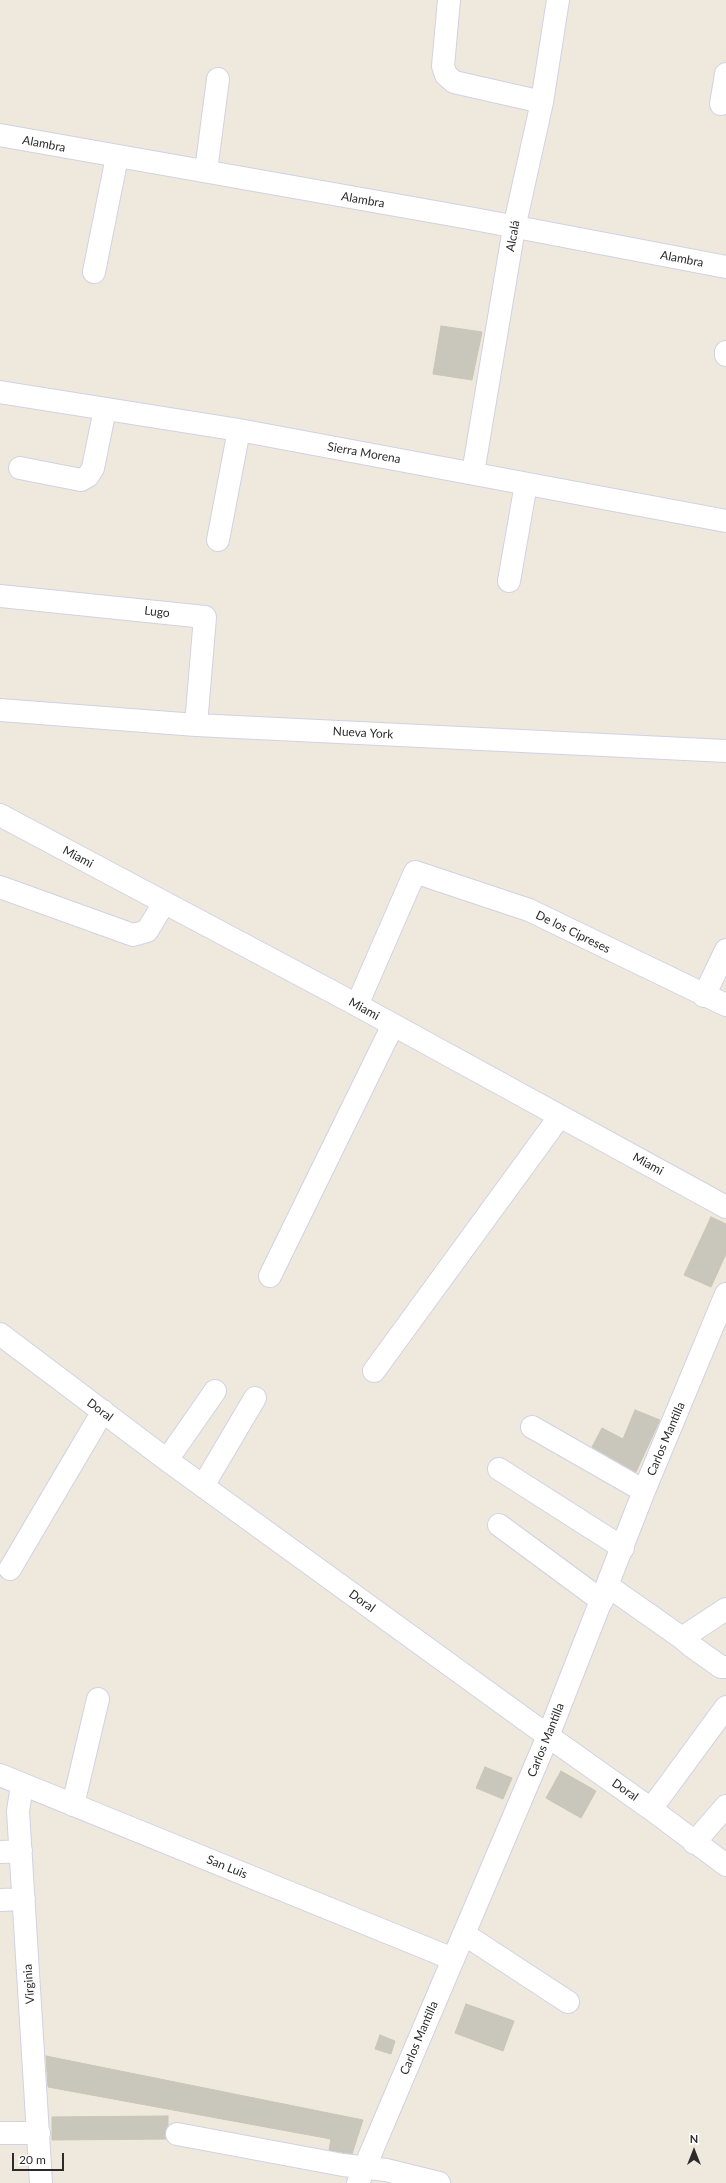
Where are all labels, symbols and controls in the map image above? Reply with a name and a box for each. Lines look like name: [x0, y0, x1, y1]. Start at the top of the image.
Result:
street label: Alambra: [21, 133, 67, 155]
street label: Alambra: [340, 189, 386, 211]
street label: Alcalá: [503, 219, 523, 253]
street label: Alambra: [659, 248, 705, 270]
street label: Sierra Morena: [326, 439, 402, 467]
street label: Lugo: [144, 604, 170, 620]
street label: Nueva York: [332, 724, 394, 742]
street label: Miami: [60, 843, 96, 871]
street label: De los Cipreses: [533, 908, 613, 956]
street label: Miami: [346, 995, 382, 1023]
street label: Miami: [630, 1150, 666, 1178]
street label: Doral: [84, 1396, 116, 1424]
street label: Carlos Mantilla: [644, 1400, 688, 1478]
street label: Doral: [346, 1587, 378, 1615]
street label: Carlos Mantilla: [525, 1701, 567, 1779]
street label: Doral: [609, 1776, 641, 1804]
street label: San Luis: [204, 1852, 250, 1882]
street label: Virginia: [20, 1964, 38, 2004]
street label: Carlos Mantilla: [397, 1999, 441, 2077]
north arrow: [674, 2131, 714, 2171]
text: N: [690, 2132, 698, 2145]
scale bar: [14, 2145, 66, 2171]
text: 20 m: [19, 2152, 46, 2167]

